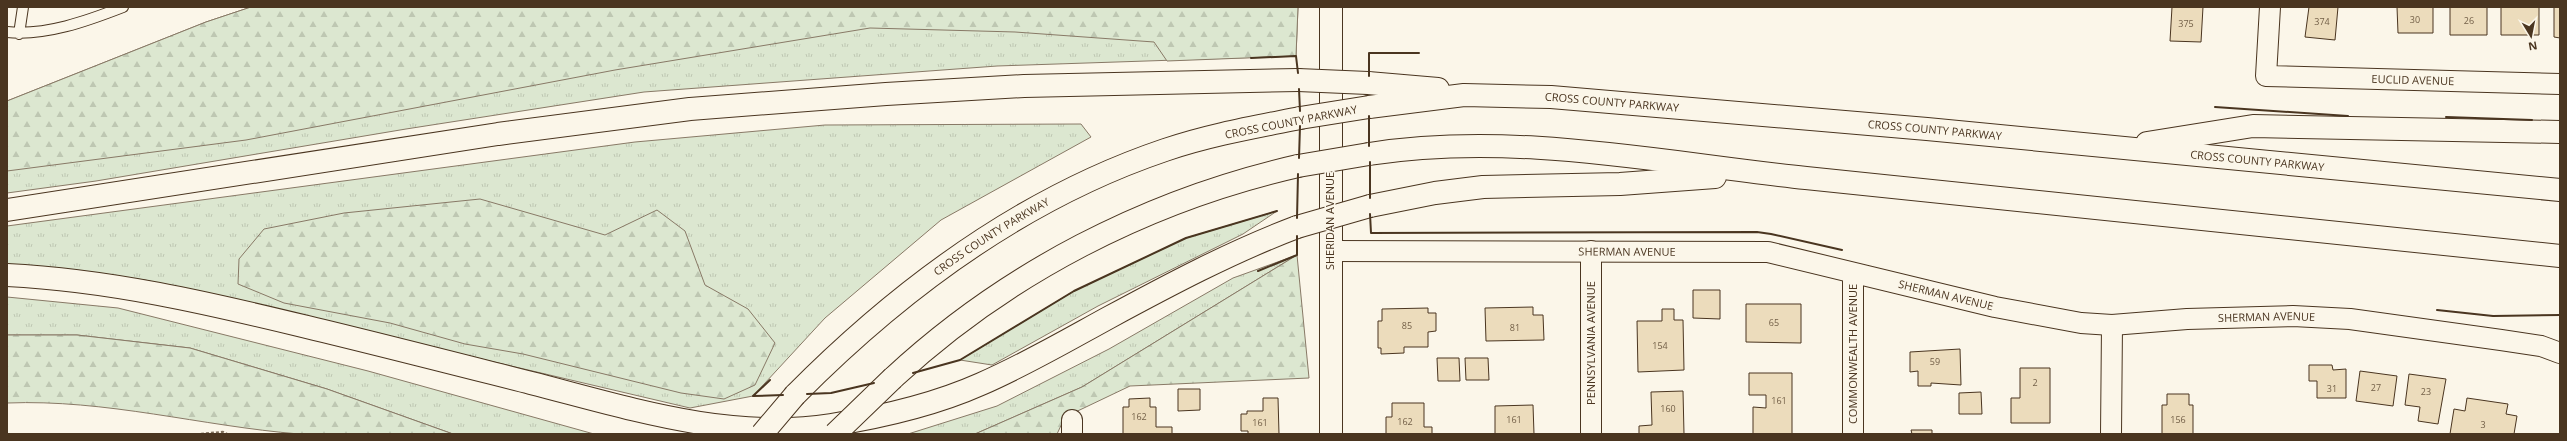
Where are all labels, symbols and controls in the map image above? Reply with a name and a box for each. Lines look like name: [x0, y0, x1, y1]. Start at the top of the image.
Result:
house number: 30: [2410, 13, 2420, 26]
house number: 26: [2464, 14, 2474, 27]
house number: 374: [2314, 15, 2330, 28]
north arrow: [2511, 16, 2551, 56]
house number: 375: [2178, 17, 2194, 30]
text: N: [2527, 38, 2539, 55]
street label: EUCLID AVENUE: [2371, 71, 2454, 88]
street label: CROSS COUNTY PARKWAY: [1545, 89, 1681, 115]
street label: CROSS COUNTY PARKWAY: [1224, 101, 1359, 142]
street label: CROSS COUNTY PARKWAY: [1867, 116, 2003, 143]
street label: CROSS COUNTY PARKWAY: [2190, 146, 2326, 174]
street label: SHERIDAN AVENUE: [1322, 172, 1337, 270]
street label: CROSS COUNTY PARKWAY: [930, 193, 1052, 279]
street label: SHERMAN AVENUE: [1578, 244, 1676, 259]
street label: SHERMAN AVENUE: [1897, 276, 1995, 313]
street label: PENNSYLVANIA AVENUE: [1583, 281, 1598, 405]
street label: COMMONWEALTH AVENUE: [1845, 284, 1860, 424]
street label: SHERMAN AVENUE: [2218, 308, 2316, 325]
house number: 65: [1769, 316, 1779, 329]
house number: 85: [1402, 319, 1412, 332]
house number: 81: [1510, 321, 1520, 334]
house number: 154: [1652, 339, 1668, 352]
house number: 59: [1930, 355, 1940, 368]
house number: 2: [2032, 376, 2038, 389]
house number: 27: [2371, 381, 2381, 394]
house number: 31: [2327, 382, 2337, 395]
house number: 23: [2421, 385, 2431, 398]
house number: 161: [1771, 394, 1787, 407]
house number: 160: [1660, 402, 1676, 415]
house number: 162: [1131, 410, 1147, 423]
house number: 161: [1506, 413, 1522, 426]
house number: 156: [2170, 413, 2186, 426]
house number: 162: [1397, 415, 1413, 428]
house number: 161: [1252, 416, 1268, 429]
house number: 3: [2480, 418, 2486, 431]

